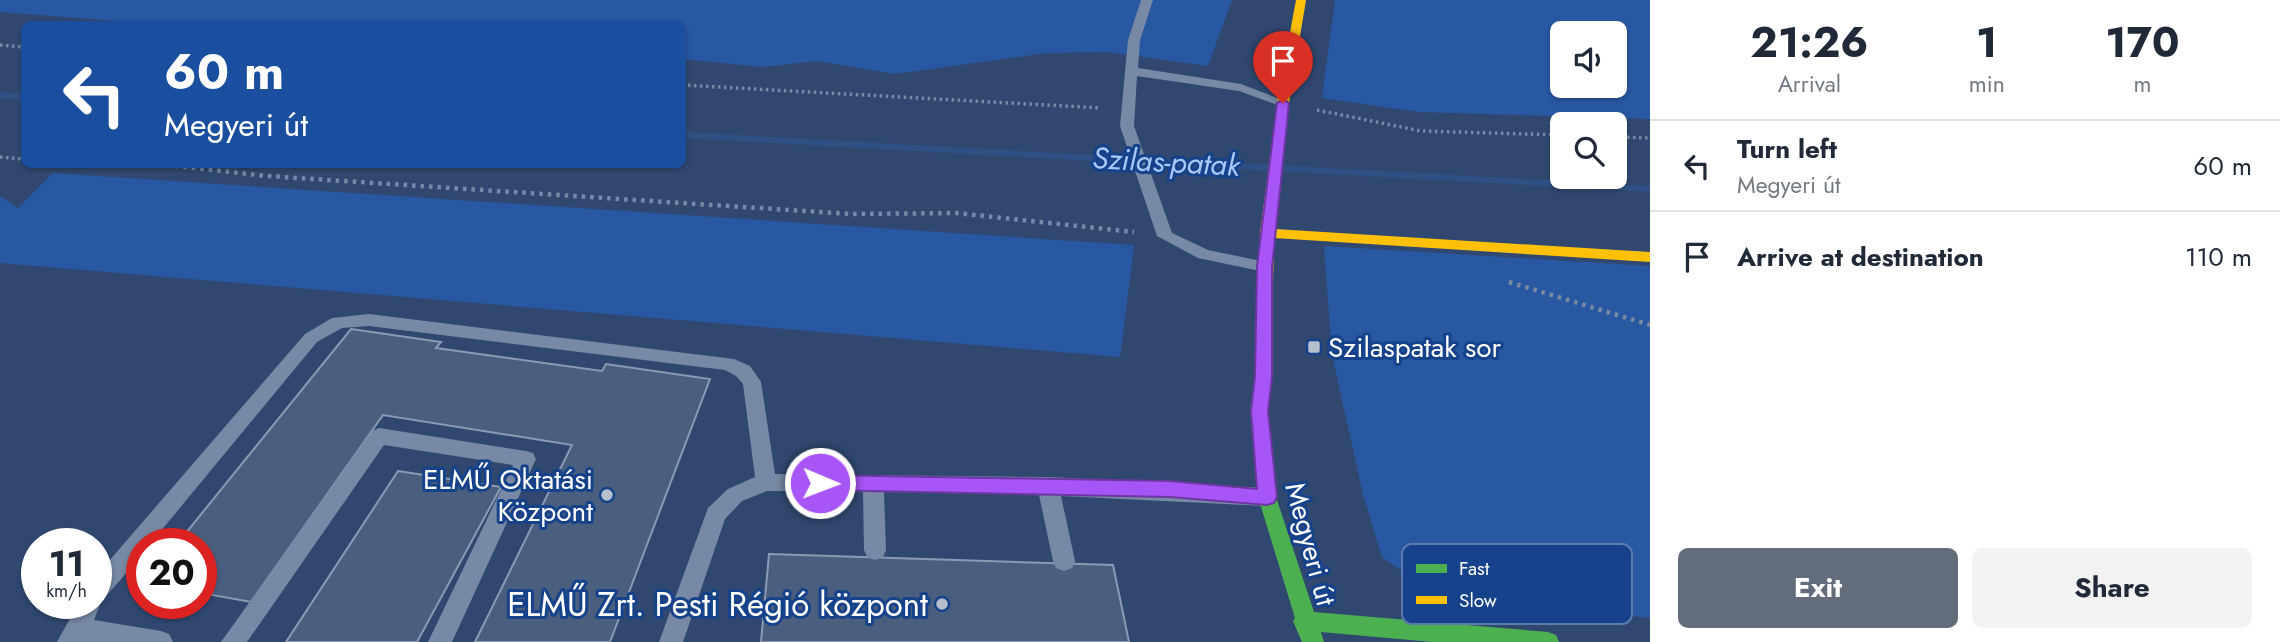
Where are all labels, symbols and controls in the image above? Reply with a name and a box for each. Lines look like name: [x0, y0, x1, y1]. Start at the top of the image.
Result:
text: 21:26: [1750, 12, 1868, 73]
text: 1: [1976, 12, 1997, 73]
text: 170: [2105, 12, 2180, 73]
map controls: [1550, 21, 1627, 189]
button: sound: [1550, 21, 1627, 98]
pin: [1253, 31, 1313, 103]
text: 60 m: [164, 37, 284, 107]
icon: arrive: [1264, 42, 1302, 80]
icon: left: [49, 49, 140, 140]
text: Arrival: [1778, 67, 1841, 101]
text: min: [1969, 67, 2005, 101]
text: m: [2133, 67, 2151, 101]
text: Megyeri út: [164, 102, 308, 148]
button: search: [1550, 112, 1627, 189]
text: Turn left: [1737, 130, 1837, 168]
water label: Szilas-patak: [1091, 136, 1242, 187]
icon: left: [1678, 147, 1716, 185]
text: 60 m: [2193, 147, 2252, 185]
text: Megyeri út: [1737, 168, 1841, 202]
icon: arrive: [1678, 238, 1716, 276]
text: Arrive at destination: [1737, 238, 1984, 276]
text: 110 m: [2185, 238, 2252, 276]
place label: Szilaspatak sor: [1328, 327, 1502, 368]
marker: Szilaspatak sor: [1306, 339, 1322, 355]
position arrow: [783, 446, 857, 520]
place label: ELMŰ Oktatási Központ: [423, 459, 593, 532]
street label: Megyeri út: [1274, 478, 1347, 611]
marker: ELMŰ Oktatási Központ: [599, 487, 615, 503]
speed limit sign: 20: [126, 528, 217, 619]
text: 11: [49, 539, 84, 589]
legend: [1402, 544, 1632, 624]
button: Exit: [1678, 548, 1958, 628]
button: Share: [1972, 548, 2252, 628]
text: Fast: [1459, 555, 1490, 582]
text: km/h: [46, 578, 87, 604]
place label: ELMŰ Zrt. Pesti Régió központ: [507, 581, 928, 628]
text: Slow: [1459, 587, 1497, 614]
marker: ELMŰ Zrt. Pesti Régió központ: [934, 596, 950, 612]

